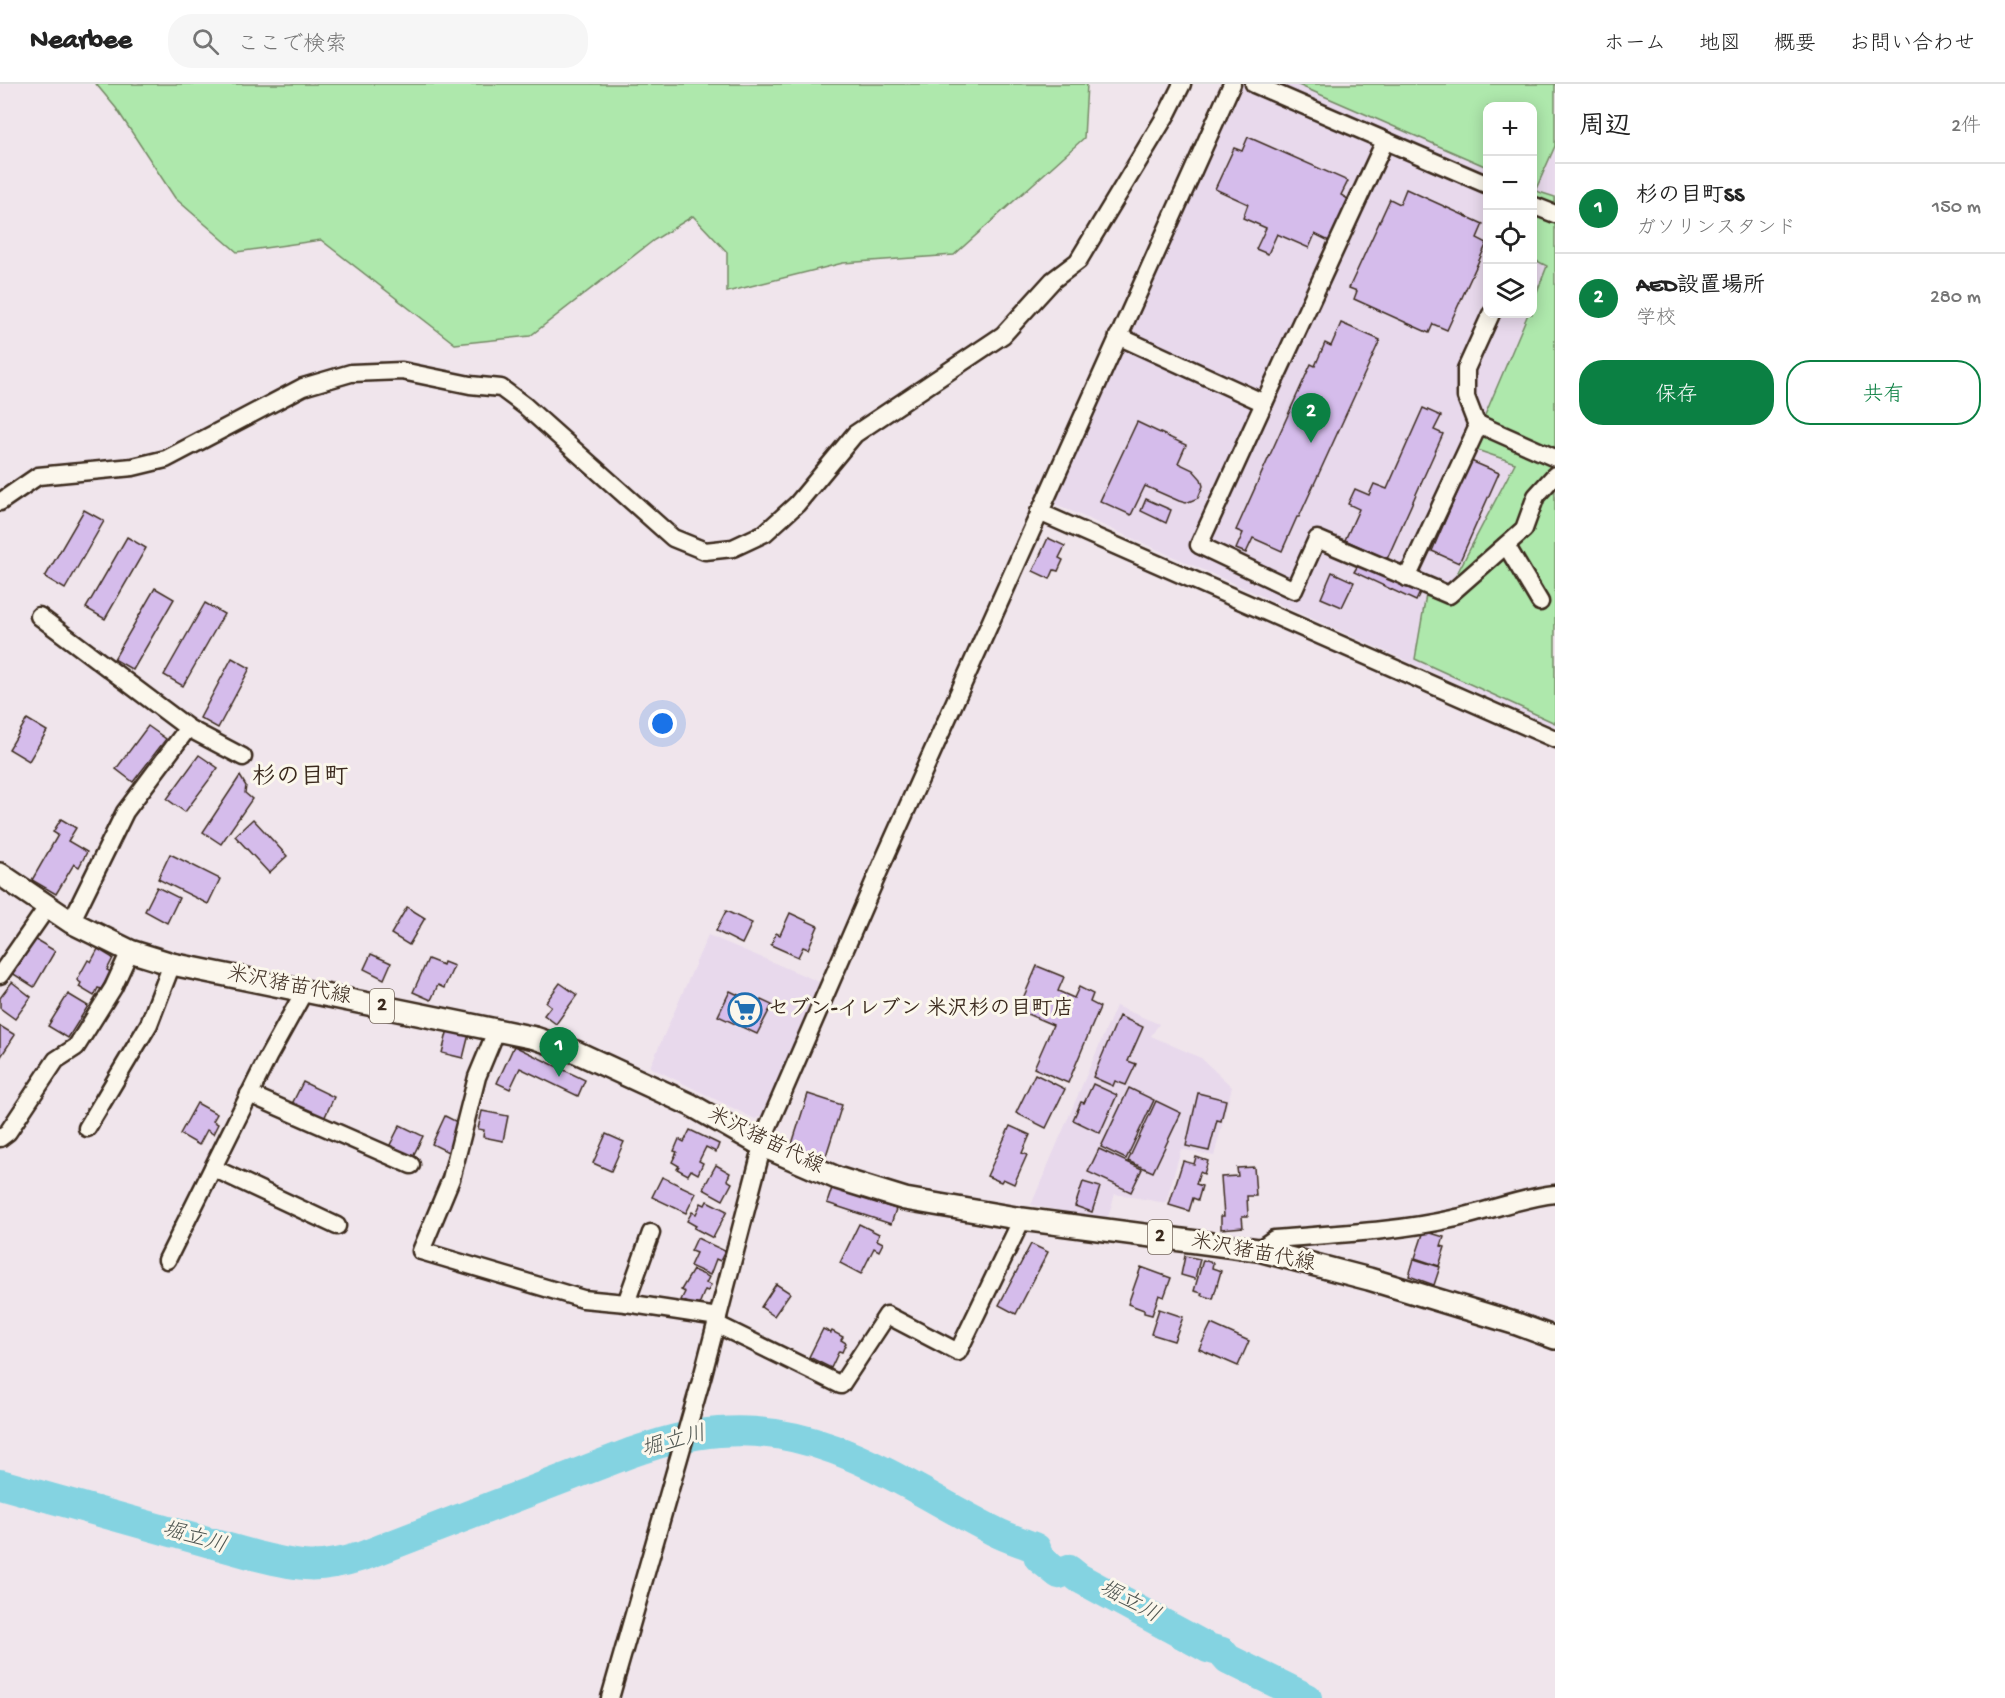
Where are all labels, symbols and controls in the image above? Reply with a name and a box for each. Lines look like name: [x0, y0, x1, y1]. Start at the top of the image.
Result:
search box: [168, 14, 588, 68]
text: Nearbee: [30, 25, 132, 58]
icon: search: [189, 25, 222, 58]
text: ここで検索: [237, 33, 347, 59]
text: ホーム: [1604, 33, 1666, 58]
text: 地図: [1699, 33, 1741, 58]
text: 概要: [1774, 33, 1816, 58]
text: お問い合わせ: [1849, 33, 1975, 58]
map controls: [1483, 102, 1537, 318]
button: +: [1483, 102, 1537, 156]
text: 周辺: [1579, 113, 1631, 144]
text: 2件: [1951, 116, 1981, 139]
button: −: [1483, 156, 1537, 210]
text: 杉の目町SS: [1636, 184, 1744, 210]
text: 1: [1594, 197, 1603, 220]
text: 150 m: [1932, 197, 1981, 220]
button: locate: [1483, 210, 1537, 264]
text: ガソリンスタンド: [1636, 218, 1796, 241]
button: layers: [1483, 264, 1537, 318]
text: AED設置場所: [1636, 274, 1765, 300]
text: 2: [1594, 287, 1603, 310]
text: 280 m: [1930, 287, 1981, 310]
text: 学校: [1636, 308, 1676, 331]
button: 保存: [1579, 360, 1774, 425]
button: 共有: [1786, 360, 1981, 425]
pin: 2: [1292, 394, 1330, 443]
your location: [648, 709, 677, 738]
district label: 杉の目町: [252, 764, 348, 793]
street label: 米沢猪苗代線: [225, 961, 354, 1011]
road number: 2: [370, 989, 394, 1023]
supermarket icon: セブン-イレブン 米沢杉の目町店: [727, 992, 763, 1028]
place label: セブン-イレブン 米沢杉の目町店: [768, 996, 1074, 1023]
pin: 1: [540, 1028, 578, 1077]
street label: 米沢猪苗代線: [703, 1101, 828, 1181]
road number: 2: [1148, 1220, 1172, 1254]
street label: 米沢猪苗代線: [1189, 1228, 1318, 1278]
water label: 堀立川: [638, 1421, 709, 1464]
water label: 堀立川: [159, 1516, 230, 1561]
water label: 堀立川: [1094, 1575, 1165, 1630]

